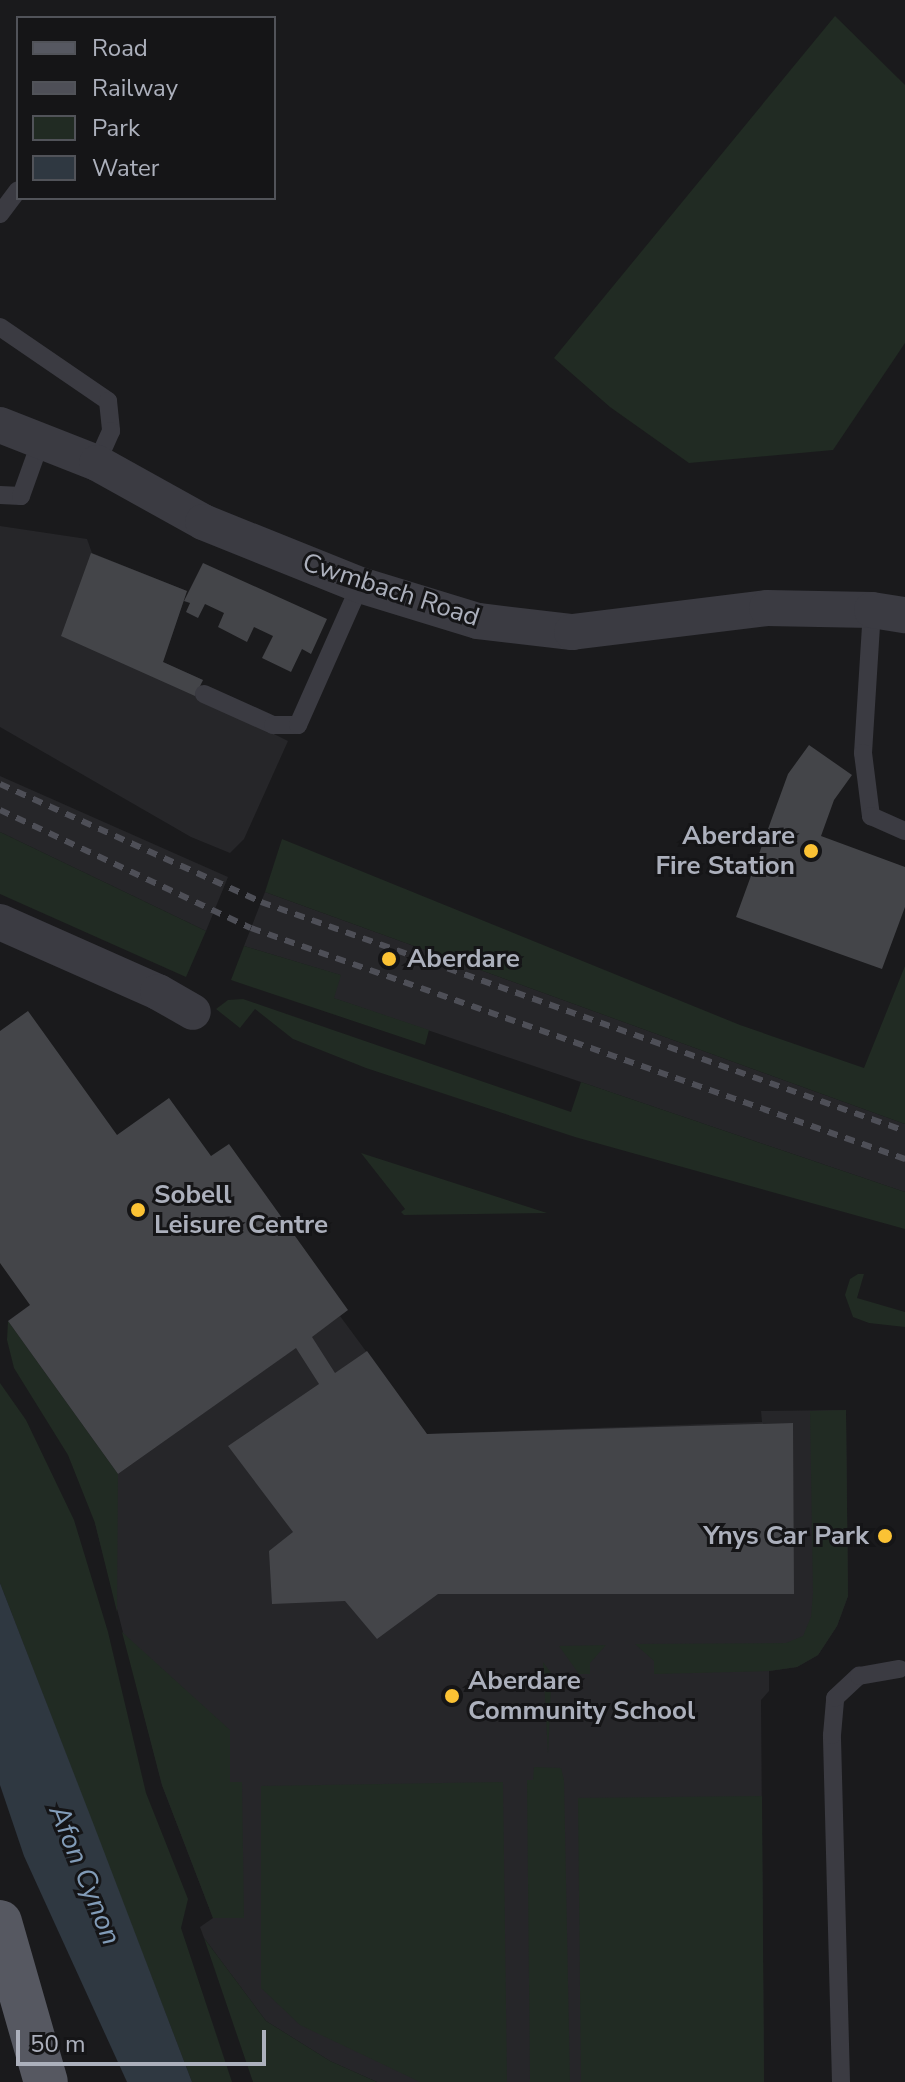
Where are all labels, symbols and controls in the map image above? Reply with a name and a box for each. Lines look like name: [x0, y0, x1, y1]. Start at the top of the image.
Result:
legend: [16, 16, 276, 200]
text: Road: [92, 32, 148, 64]
text: Railway: [92, 72, 178, 104]
text: Park: [92, 112, 140, 144]
text: Water: [92, 152, 159, 184]
street label: Cwmbach Road: [299, 547, 483, 633]
place label: Aberdare Fire Station: [655, 820, 795, 882]
marker: Aberdare Fire Station: [802, 842, 820, 860]
place label: Aberdare: [407, 943, 520, 975]
marker: Aberdare: [378, 948, 400, 970]
place label: Sobell Leisure Centre: [154, 1179, 328, 1240]
marker: Sobell Leisure Centre: [129, 1201, 147, 1219]
place label: Ynys Car Park: [703, 1520, 869, 1552]
marker: Ynys Car Park: [876, 1527, 894, 1545]
place label: Aberdare Community School: [468, 1665, 695, 1726]
marker: Aberdare Community School: [443, 1687, 461, 1705]
water label: Afon Cynon: [42, 1800, 128, 1950]
scale bar: [20, 2014, 270, 2064]
text: 50 m: [30, 2028, 86, 2060]

